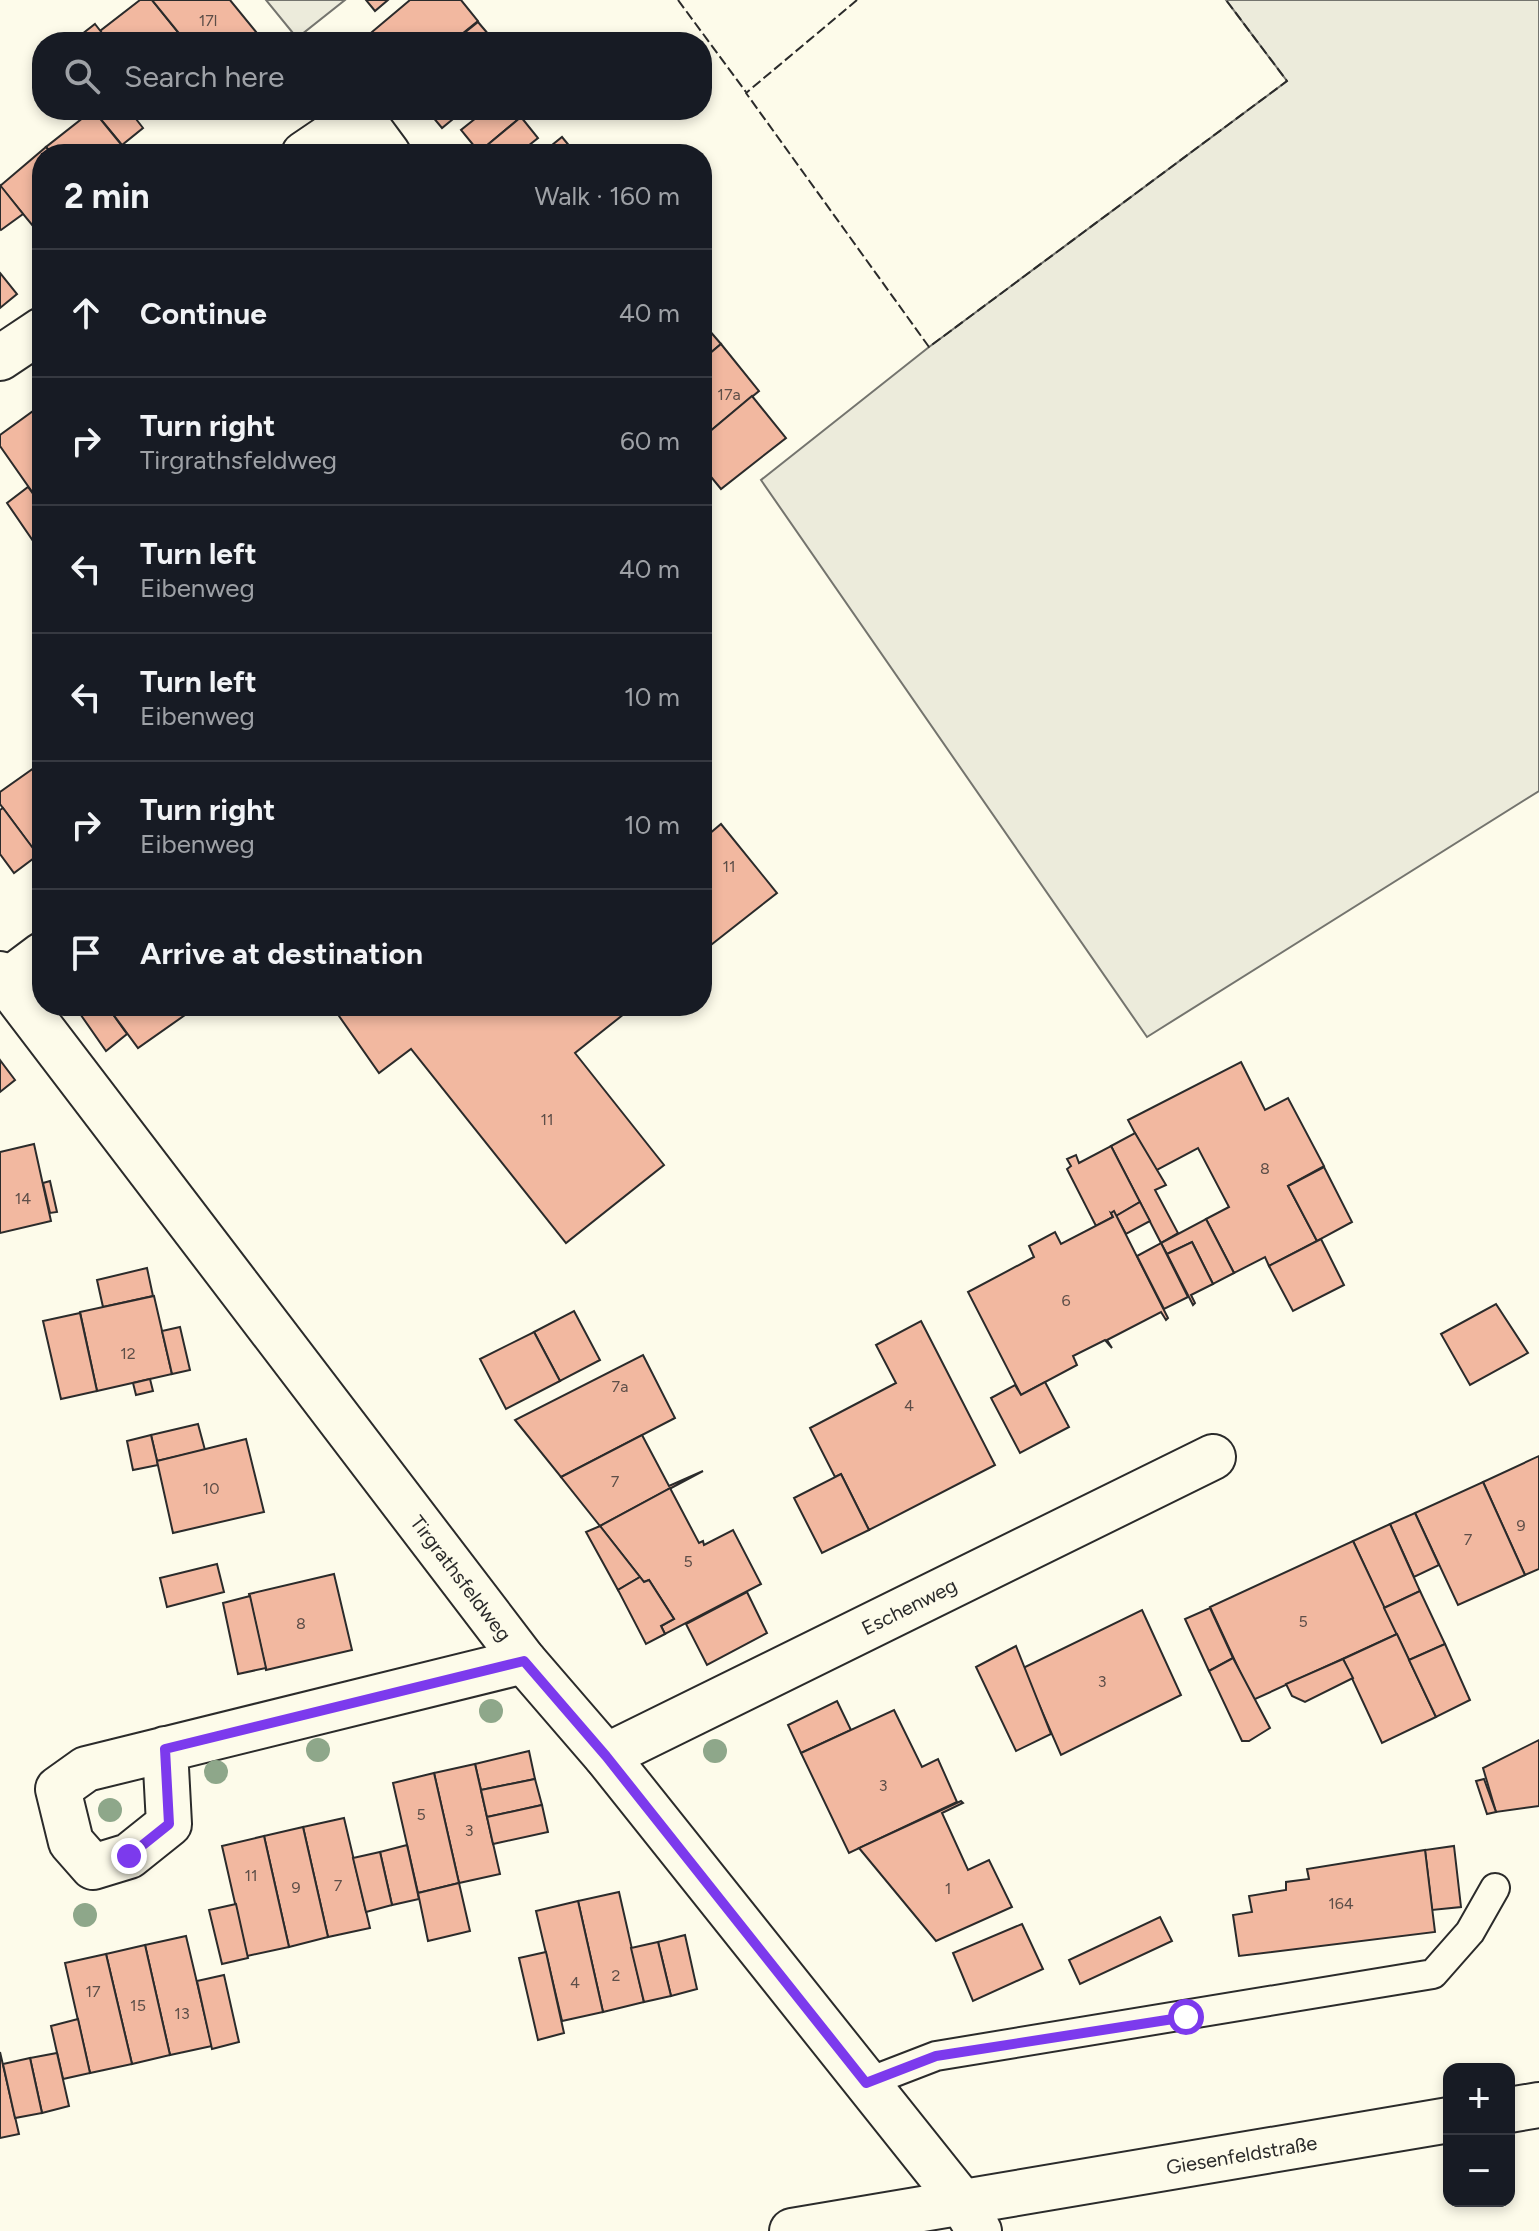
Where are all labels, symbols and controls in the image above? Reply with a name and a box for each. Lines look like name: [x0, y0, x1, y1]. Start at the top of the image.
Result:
house number: 17l: [199, 11, 217, 30]
search box: [32, 32, 712, 120]
icon: search: [60, 54, 104, 98]
text: Search here: [124, 58, 284, 95]
text: 2 min: [64, 176, 150, 217]
text: Walk · 160 m: [534, 180, 680, 212]
icon: ahead: [64, 291, 108, 335]
text: Continue: [140, 295, 267, 332]
text: 40 m: [619, 297, 680, 329]
house number: 17a: [717, 385, 741, 404]
text: Turn right: [140, 407, 275, 444]
icon: right: [64, 419, 108, 463]
text: 60 m: [620, 425, 680, 457]
text: Tirgrathsfeldweg: [140, 444, 337, 476]
text: Turn left: [140, 535, 257, 572]
icon: left: [64, 547, 108, 591]
text: 40 m: [619, 553, 680, 585]
text: Eibenweg: [140, 572, 255, 604]
text: Turn left: [140, 663, 257, 700]
icon: left: [64, 675, 108, 719]
text: 10 m: [624, 681, 680, 713]
text: Eibenweg: [140, 700, 255, 732]
text: Turn right: [140, 791, 275, 828]
icon: right: [64, 803, 108, 847]
text: 10 m: [624, 809, 680, 841]
text: Eibenweg: [140, 828, 255, 860]
house number: 11: [722, 857, 736, 876]
icon: arrive: [64, 931, 108, 975]
text: Arrive at destination: [140, 935, 423, 972]
house number: 11: [540, 1110, 554, 1129]
house number: 8: [1260, 1159, 1270, 1178]
house number: 14: [15, 1189, 31, 1208]
house number: 6: [1061, 1291, 1071, 1310]
house number: 12: [120, 1344, 136, 1363]
house number: 7a: [612, 1377, 628, 1396]
house number: 4: [904, 1396, 914, 1415]
house number: 7: [611, 1472, 620, 1491]
house number: 10: [203, 1479, 219, 1498]
street label: Tirgrathsfeldweg: [405, 1511, 516, 1646]
house number: 9: [1516, 1516, 1526, 1535]
house number: 7: [1464, 1530, 1473, 1549]
house number: 5: [683, 1552, 693, 1571]
street label: Eschenweg: [858, 1573, 961, 1640]
house number: 5: [1298, 1612, 1308, 1631]
house number: 8: [296, 1614, 306, 1633]
house number: 3: [1098, 1672, 1106, 1691]
house number: 3: [879, 1776, 887, 1795]
house number: 5: [416, 1805, 426, 1824]
house number: 3: [465, 1821, 473, 1840]
route end: [111, 1838, 147, 1874]
house number: 11: [244, 1866, 258, 1885]
house number: 7: [334, 1876, 343, 1895]
house number: 9: [291, 1878, 301, 1897]
house number: 1: [945, 1879, 951, 1898]
house number: 164: [1328, 1894, 1354, 1913]
house number: 2: [612, 1966, 620, 1985]
house number: 4: [570, 1973, 580, 1992]
house number: 17: [85, 1982, 101, 2001]
house number: 15: [130, 1996, 146, 2015]
route start: [1168, 1999, 1204, 2035]
house number: 13: [174, 2004, 190, 2023]
map controls: [1443, 2063, 1515, 2207]
button: +: [1443, 2063, 1515, 2135]
street label: Giesenfeldstraße: [1164, 2130, 1319, 2180]
button: −: [1443, 2135, 1515, 2207]

